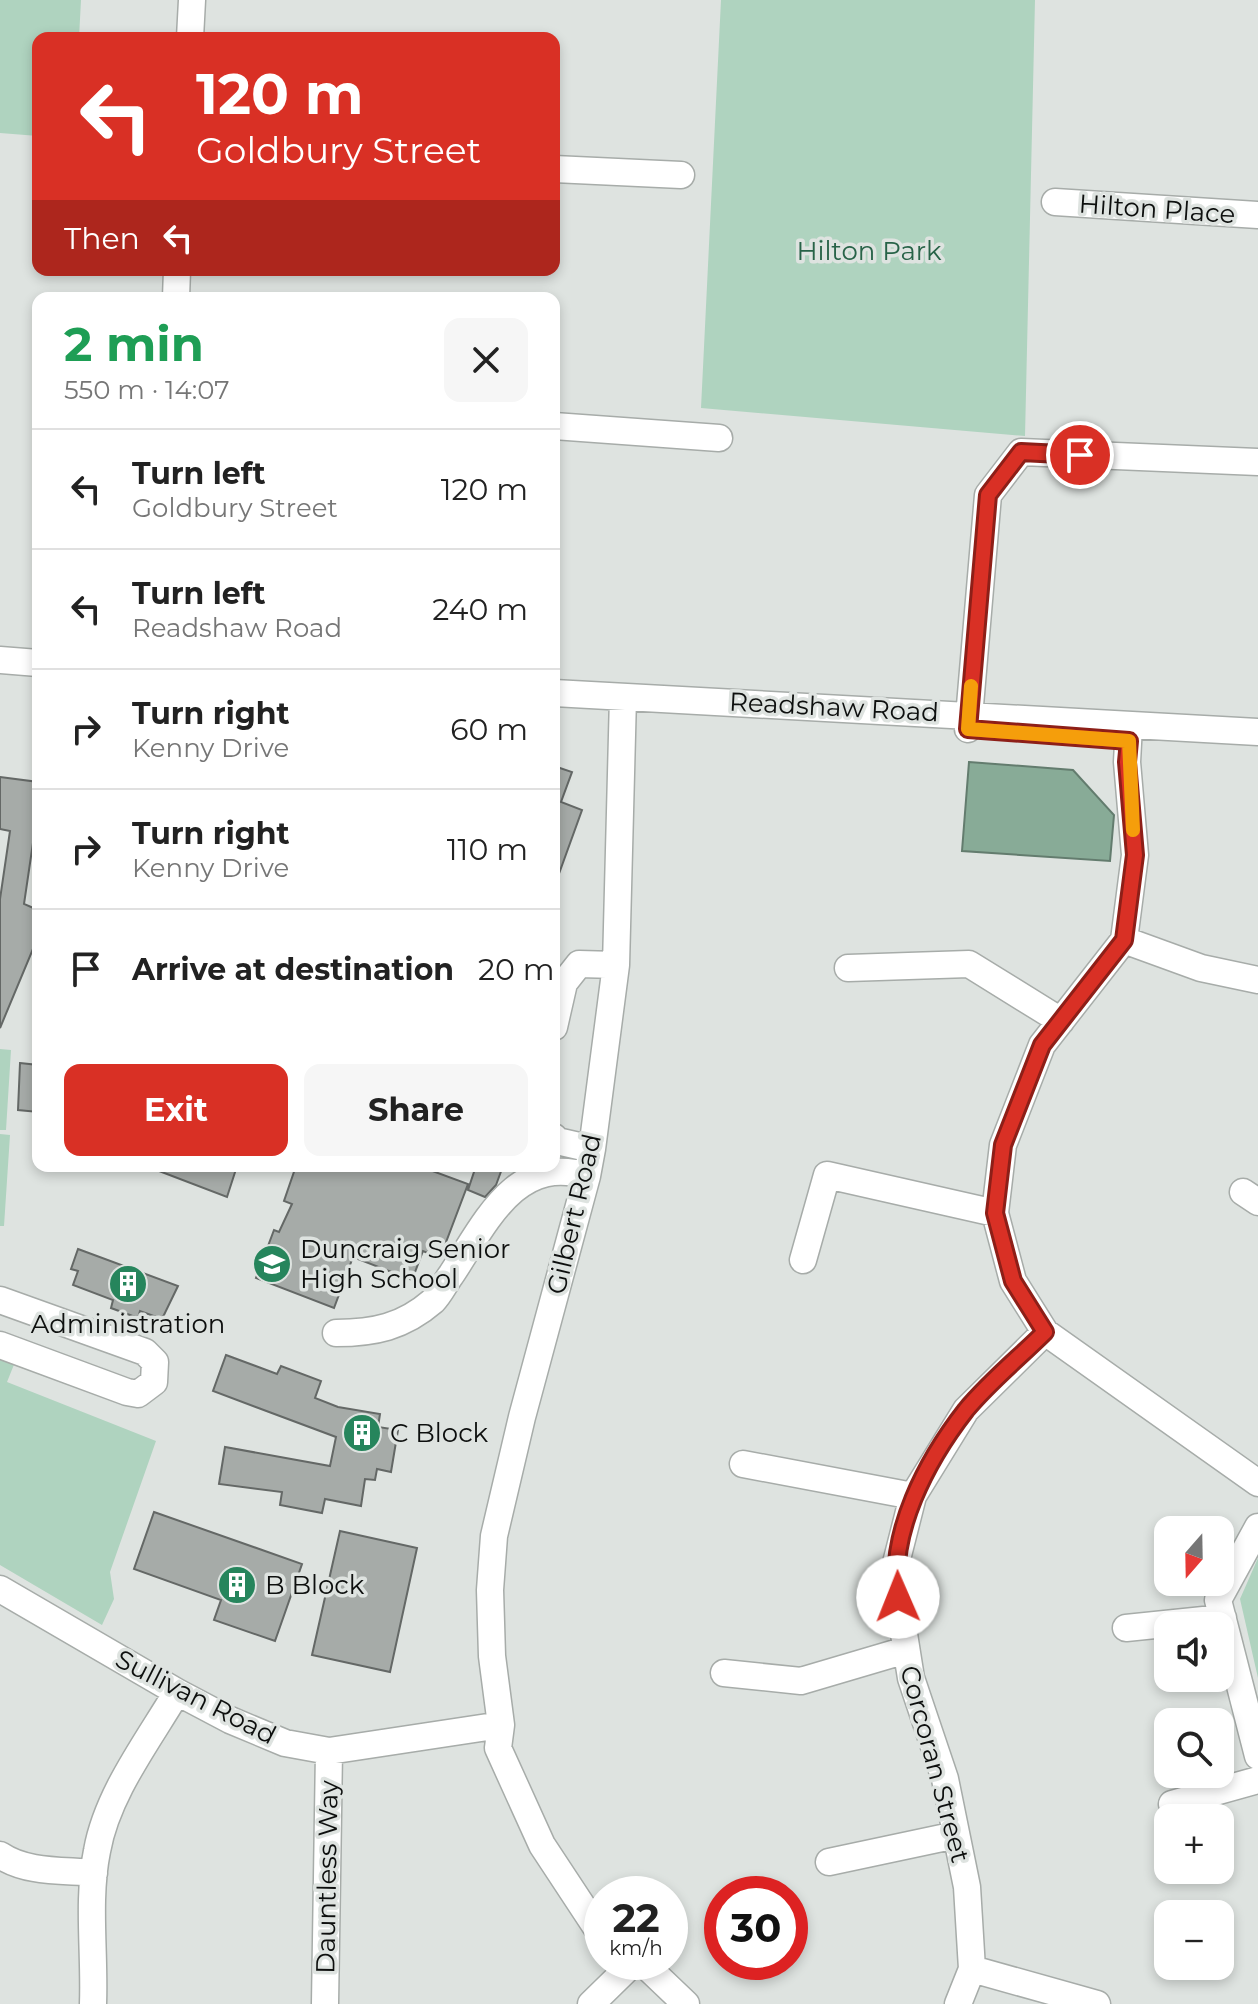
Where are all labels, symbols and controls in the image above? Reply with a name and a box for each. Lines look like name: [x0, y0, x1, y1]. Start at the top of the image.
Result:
text: 120 m: [196, 60, 364, 128]
icon: left: [64, 64, 168, 168]
text: Goldbury Street: [196, 128, 481, 172]
street label: Hilton Place: [1078, 188, 1236, 230]
icon: left: [156, 216, 200, 260]
text: Then: [64, 220, 140, 257]
park label: Hilton Park: [796, 235, 942, 267]
text: 2 min: [64, 315, 204, 373]
button: close: [444, 318, 528, 402]
text: 550 m · 14:07: [64, 374, 230, 406]
pin: [1046, 421, 1114, 489]
icon: arrive: [1058, 433, 1102, 477]
text: Turn left: [132, 455, 265, 492]
icon: left: [64, 467, 108, 511]
text: 120 m: [441, 471, 528, 508]
text: Goldbury Street: [132, 492, 338, 524]
text: Turn left: [132, 575, 265, 612]
icon: left: [64, 587, 108, 631]
text: 240 m: [432, 591, 528, 628]
text: Readshaw Road: [132, 612, 342, 644]
street label: Readshaw Road: [728, 686, 940, 728]
text: Turn right: [132, 695, 289, 732]
icon: right: [64, 707, 108, 751]
text: 60 m: [450, 711, 528, 748]
text: Kenny Drive: [132, 732, 289, 764]
text: Turn right: [132, 815, 289, 852]
icon: right: [64, 827, 108, 871]
text: 110 m: [447, 831, 528, 868]
text: Kenny Drive: [132, 852, 289, 884]
icon: arrive: [64, 947, 108, 991]
text: Arrive at destination: [132, 951, 454, 988]
text: 20 m: [478, 951, 555, 988]
button: Exit: [64, 1064, 288, 1156]
button: Share: [304, 1064, 528, 1156]
street label: Gilbert Road: [540, 1131, 608, 1297]
place label: Duncraig Senior High School: [300, 1233, 510, 1295]
school or university icon: Duncraig Senior High School: [251, 1243, 293, 1285]
building icon: Administration: [107, 1263, 149, 1305]
place label: Administration: [31, 1308, 225, 1340]
building icon: C Block: [341, 1412, 383, 1454]
place label: C Block: [390, 1417, 489, 1449]
north arrow: [1154, 1516, 1234, 1596]
map controls: [1154, 1516, 1234, 1980]
position arrow: [856, 1555, 940, 1639]
building icon: B Block: [216, 1564, 258, 1606]
place label: B Block: [265, 1569, 365, 1601]
button: sound: [1154, 1612, 1234, 1692]
street label: Sullivan Road: [110, 1643, 282, 1751]
street label: Corcoran Street: [893, 1662, 977, 1866]
button: search: [1154, 1708, 1234, 1788]
street label: Dauntless Way: [309, 1779, 345, 1974]
button: +: [1154, 1804, 1234, 1884]
speed limit sign: 30: [704, 1876, 808, 1980]
text: 22: [612, 1893, 660, 1942]
button: −: [1154, 1900, 1234, 1980]
text: km/h: [609, 1936, 663, 1960]

